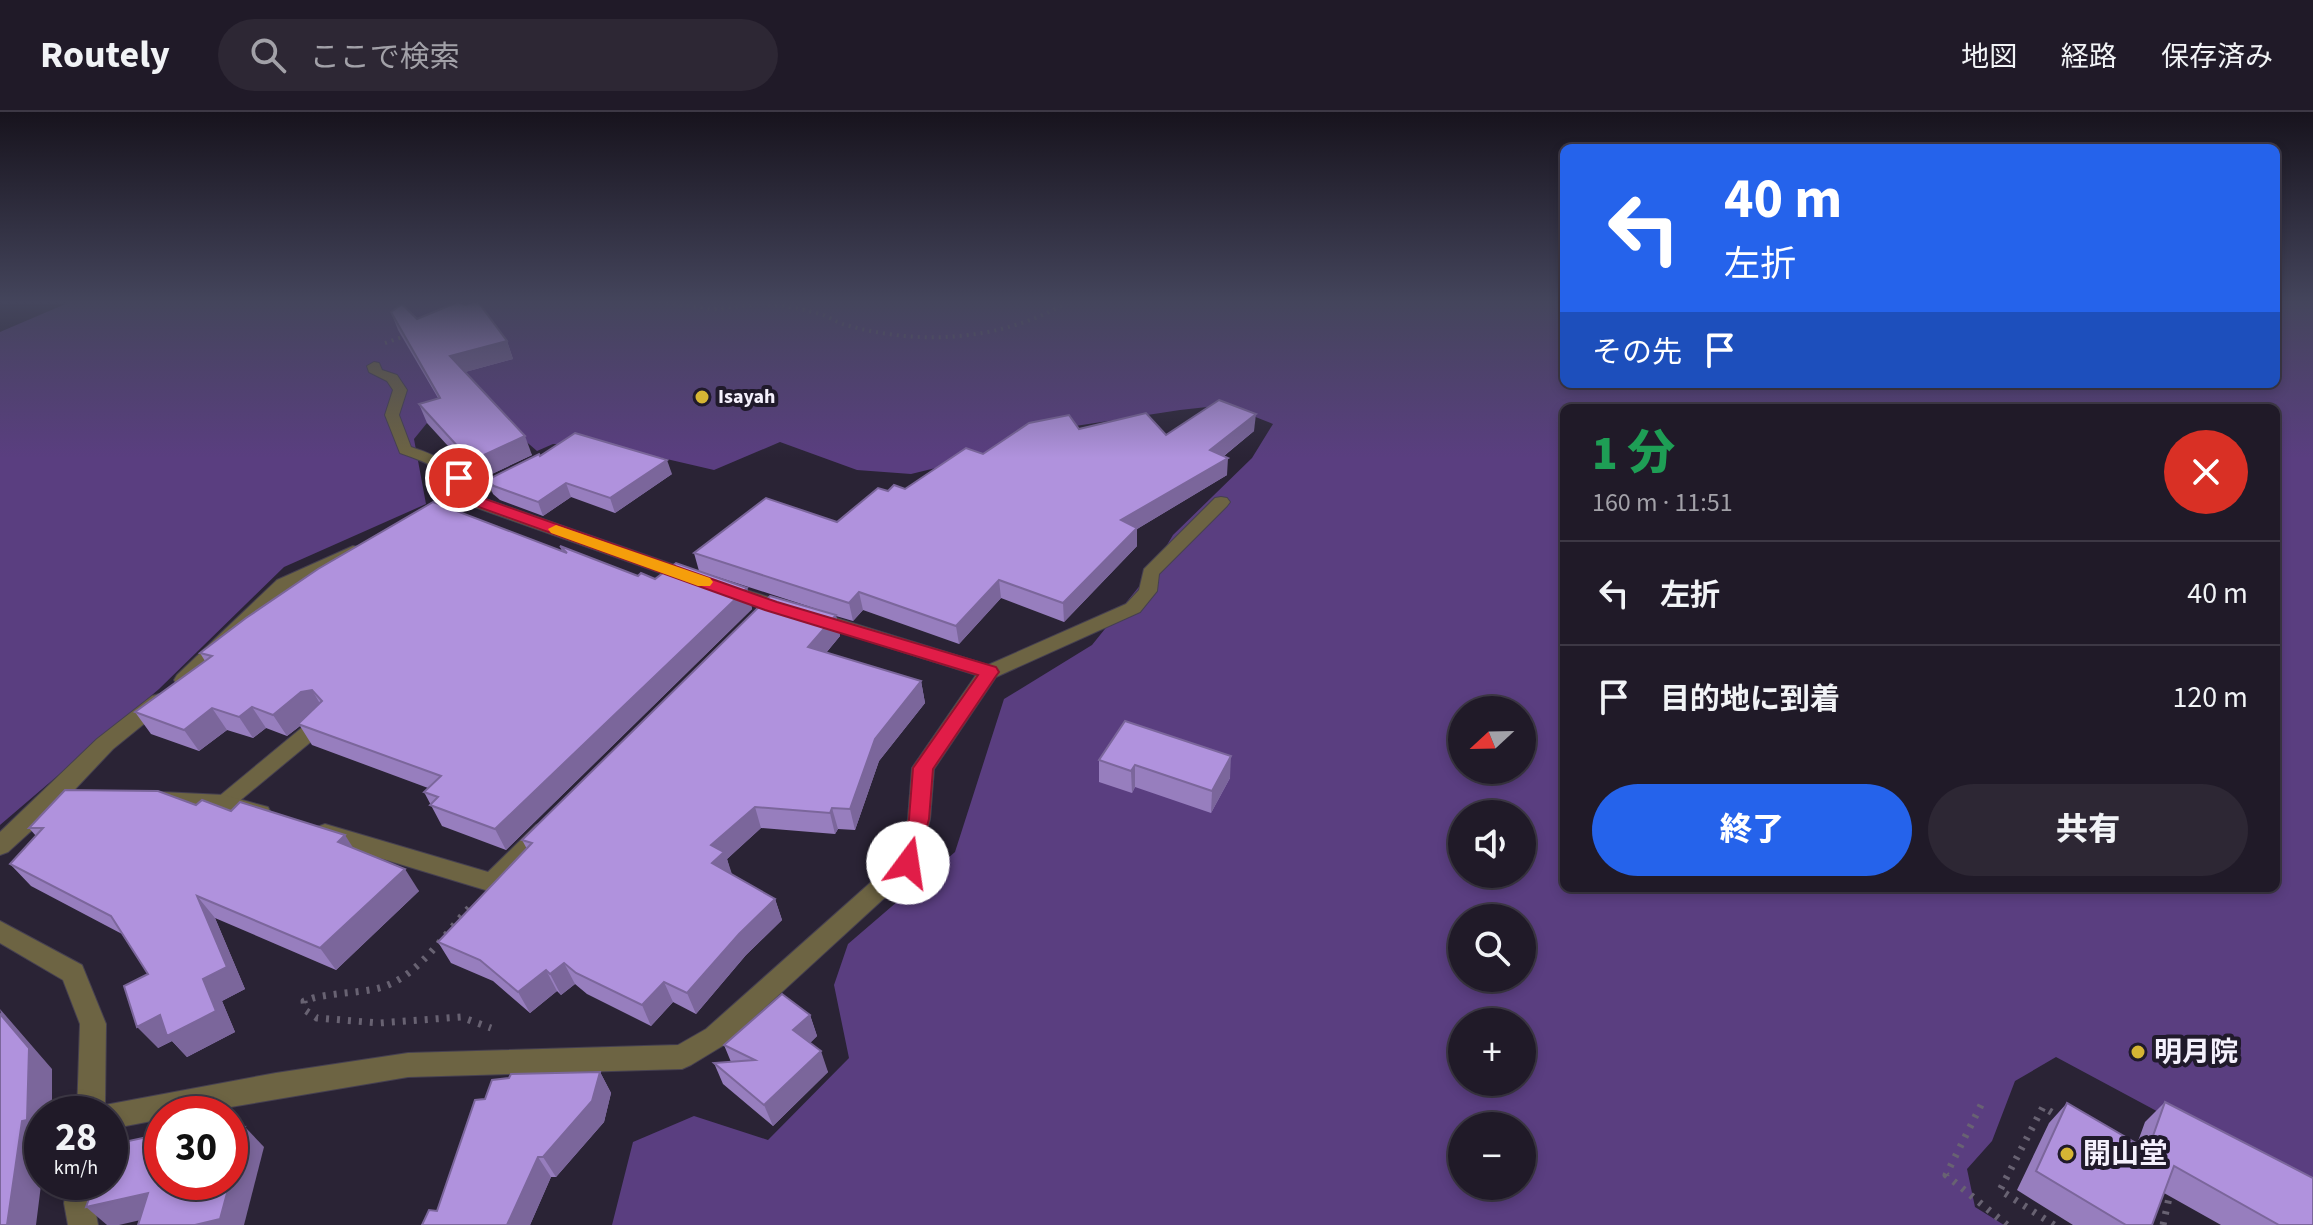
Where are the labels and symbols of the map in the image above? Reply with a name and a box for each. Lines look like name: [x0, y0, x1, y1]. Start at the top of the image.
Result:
place label: Isayah: [718, 383, 775, 411]
marker: Isayah: [693, 388, 711, 406]
pin: [425, 444, 493, 512]
north arrow: [1448, 696, 1536, 784]
position arrow: [866, 821, 950, 905]
place label: 明月院: [2154, 1032, 2238, 1072]
marker: 明月院: [2129, 1043, 2147, 1061]
speed limit sign: 30: [144, 1096, 248, 1200]
place label: 開山堂: [2083, 1134, 2167, 1174]
marker: 開山堂: [2058, 1145, 2076, 1163]

